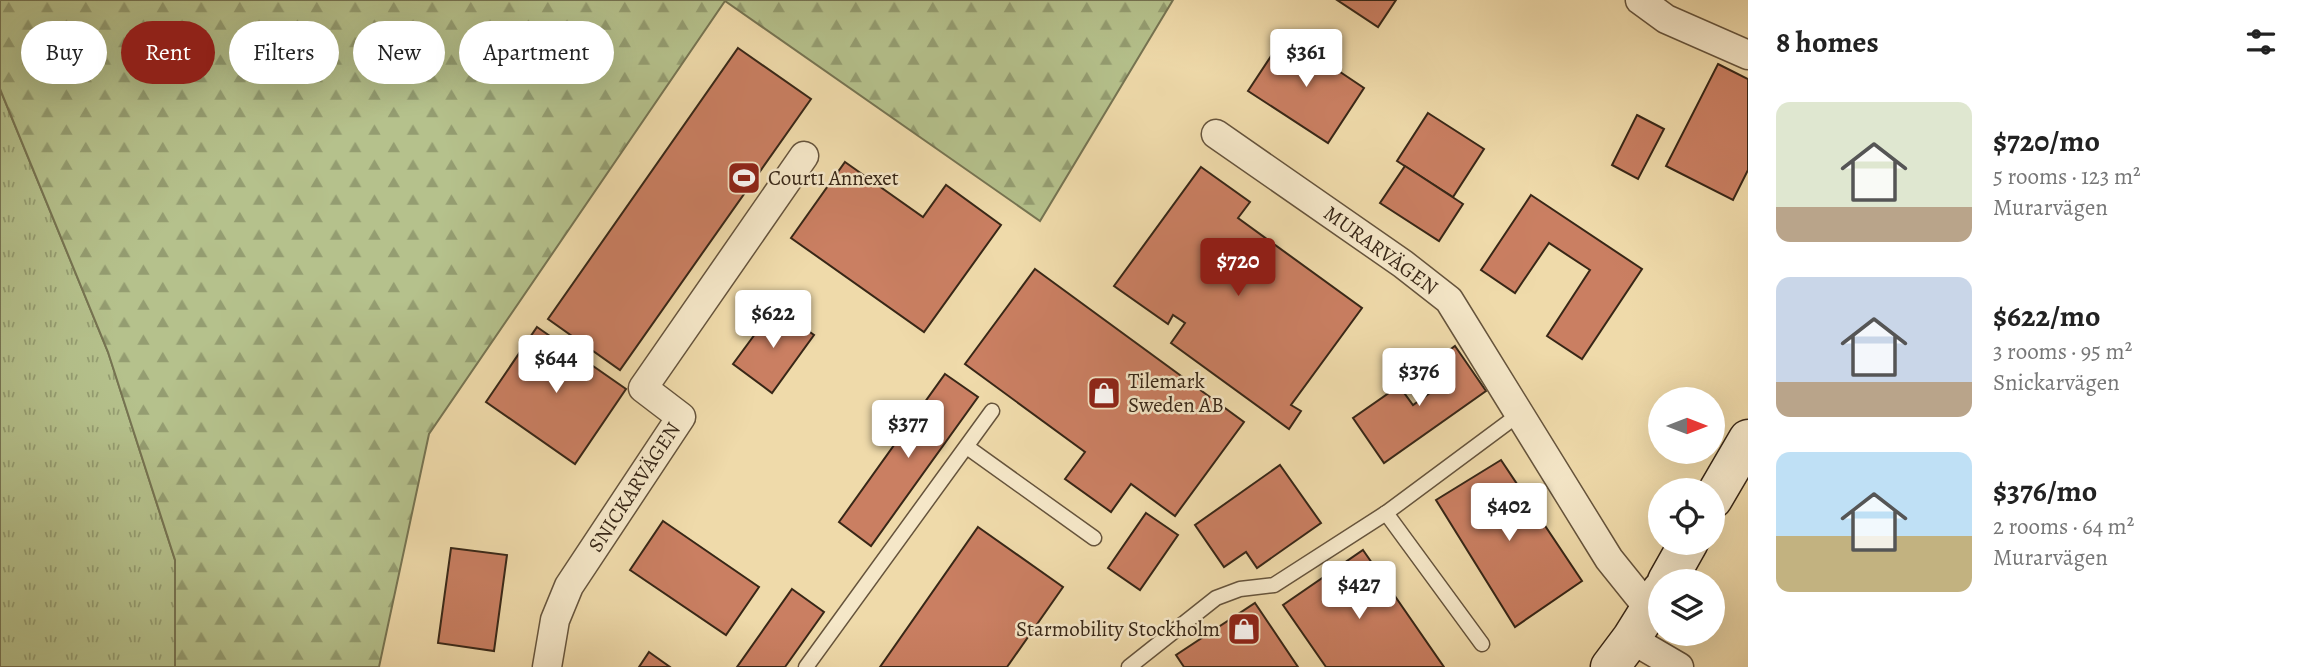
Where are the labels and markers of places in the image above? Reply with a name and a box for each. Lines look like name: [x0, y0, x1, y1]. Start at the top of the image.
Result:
pin: $361: [1265, 29, 1347, 89]
sports icon: Court1 Annexet: [725, 159, 763, 197]
place label: Court1 Annexet: [768, 164, 899, 192]
pin: $720: [1197, 238, 1279, 298]
pin: $622: [732, 290, 814, 350]
pin: $644: [515, 336, 597, 395]
pin: $376: [1378, 348, 1460, 408]
place label: Tilemark Sweden AB: [1128, 367, 1224, 419]
shop icon: Tilemark Sweden AB: [1085, 374, 1123, 412]
pin: $377: [867, 400, 949, 460]
pin: $402: [1468, 484, 1550, 543]
pin: $427: [1318, 562, 1400, 621]
shop icon: Starmobility Stockholm: [1225, 610, 1263, 648]
place label: Starmobility Stockholm: [1016, 615, 1220, 643]

